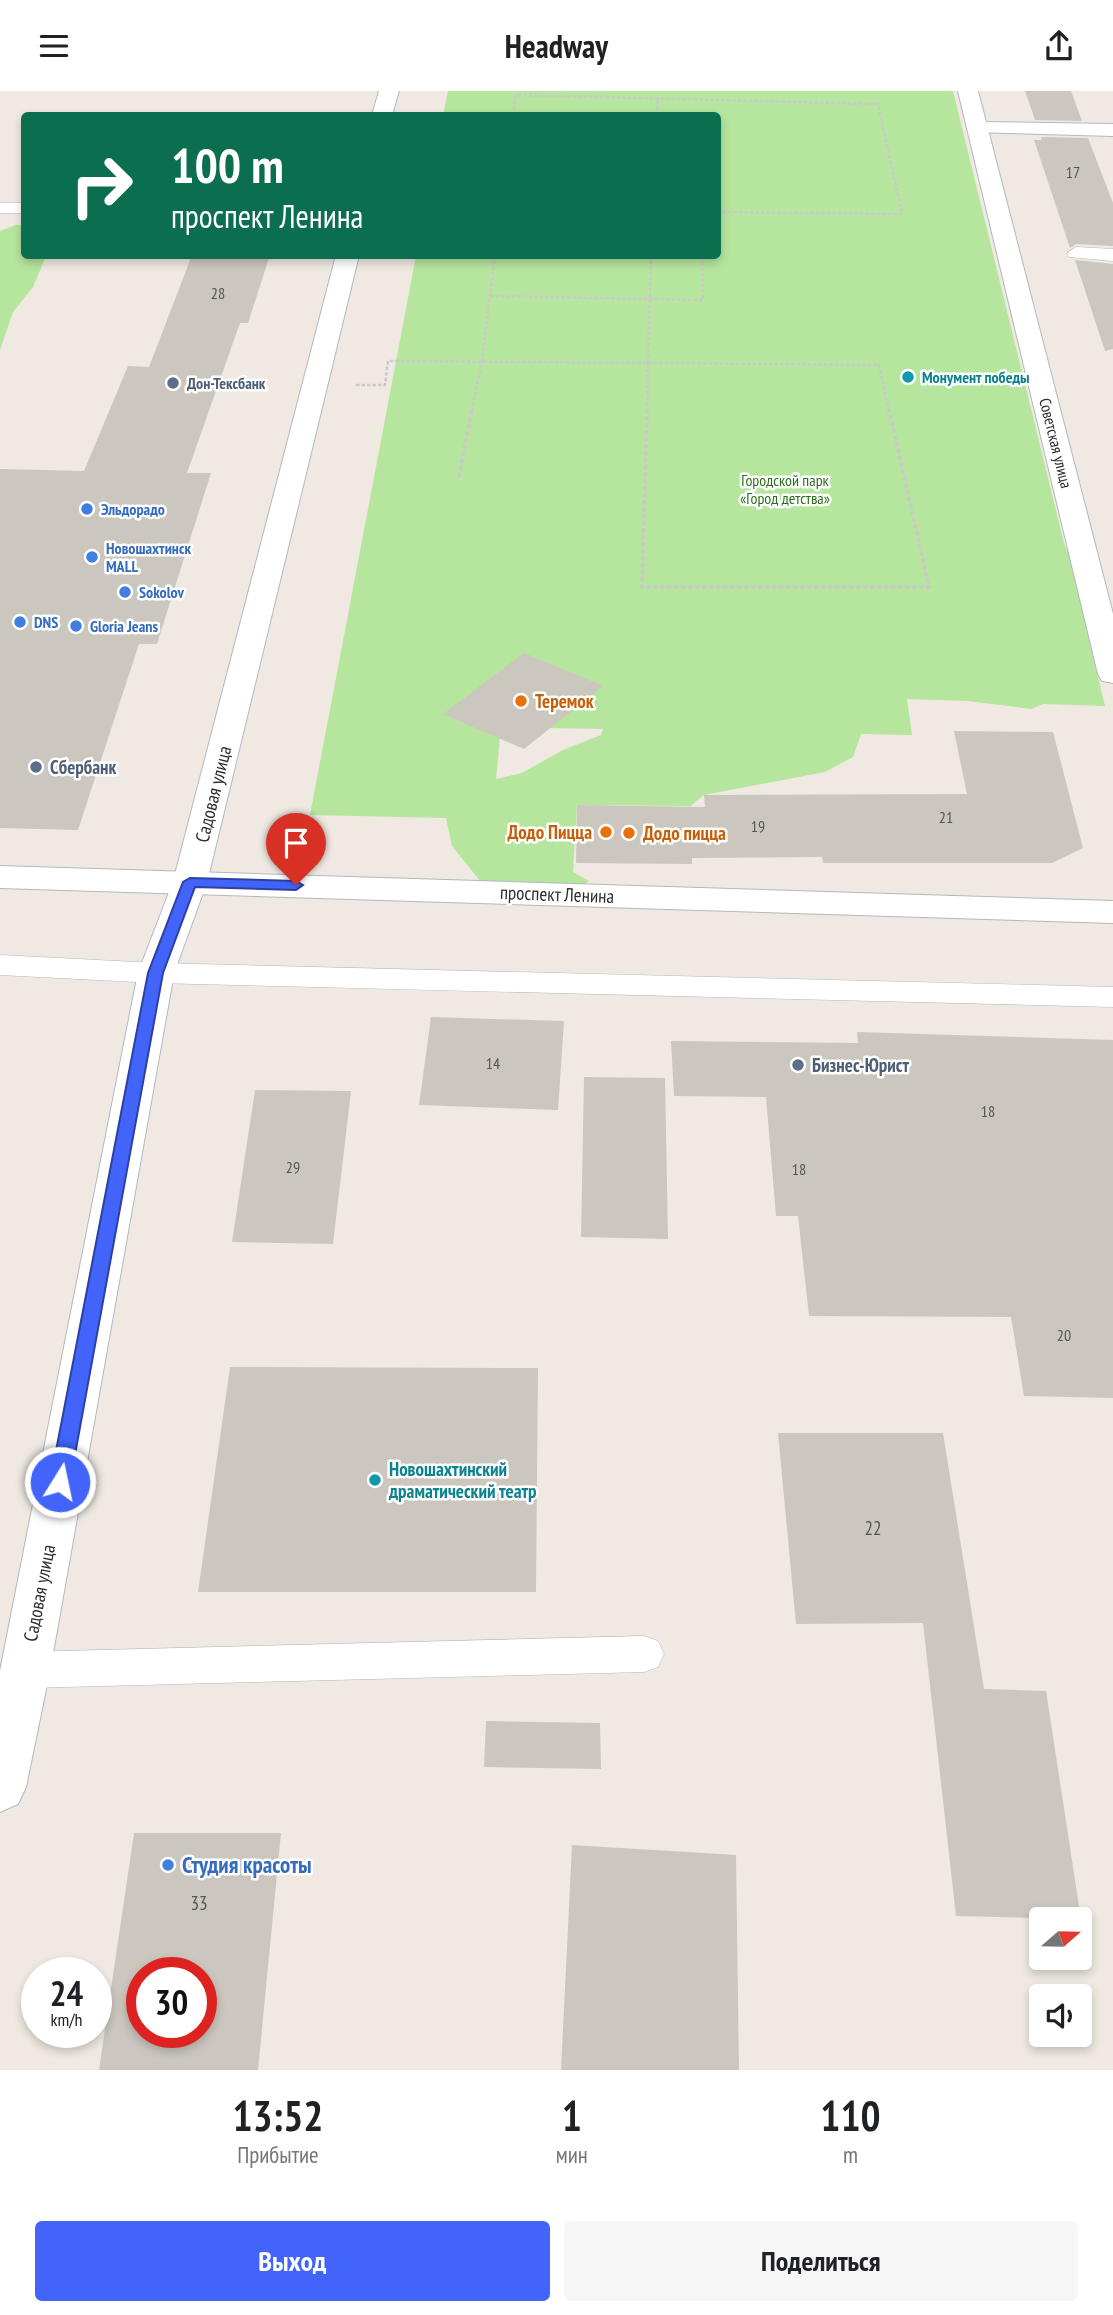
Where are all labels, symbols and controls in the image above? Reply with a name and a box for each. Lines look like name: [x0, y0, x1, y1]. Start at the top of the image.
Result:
text: Headway: [505, 25, 608, 67]
icon: menu: [35, 27, 73, 65]
icon: share: [1040, 27, 1078, 65]
text: 100 m: [171, 133, 284, 197]
icon: right: [56, 140, 147, 231]
house number: 17: [1066, 162, 1080, 182]
text: проспект Ленина: [171, 195, 363, 237]
house number: 28: [211, 283, 225, 303]
place label: Монумент победы: [922, 367, 1030, 387]
marker: Монумент победы: [900, 369, 916, 385]
place label: Дон-Тексбанк: [187, 373, 266, 393]
marker: Дон-Тексбанк: [165, 375, 181, 391]
street label: Советская улица: [1035, 396, 1077, 490]
park label: Городской парк «Город детства»: [740, 470, 830, 508]
place label: Эльдорадо: [101, 499, 165, 519]
marker: Эльдорадо: [79, 501, 95, 517]
place label: Новошахтинск MALL: [106, 538, 192, 576]
marker: Новошахтинск MALL: [84, 549, 100, 565]
place label: Sokolov: [139, 582, 185, 602]
marker: Sokolov: [117, 584, 133, 600]
place label: DNS: [34, 612, 58, 632]
marker: DNS: [12, 614, 28, 630]
place label: Gloria Jeans: [90, 616, 158, 636]
marker: Gloria Jeans: [68, 618, 84, 634]
place label: Теремок: [535, 689, 594, 713]
marker: Теремок: [513, 693, 529, 709]
street label: Садовая улица: [189, 743, 237, 845]
place label: Сбербанк: [50, 755, 117, 779]
marker: Сбербанк: [28, 759, 44, 775]
house number: 21: [939, 807, 953, 827]
pin: [266, 813, 326, 885]
house number: 19: [751, 816, 765, 836]
place label: Додо Пицца: [507, 820, 592, 844]
place label: Додо пицца: [643, 821, 726, 845]
icon: arrive: [277, 824, 315, 862]
marker: Додо Пицца: [598, 824, 614, 840]
marker: Додо пицца: [621, 825, 637, 841]
street label: проспект Ленина: [499, 880, 615, 908]
house number: 14: [486, 1053, 500, 1073]
place label: Бизнес-Юрист: [812, 1053, 910, 1077]
marker: Бизнес-Юрист: [790, 1057, 806, 1073]
house number: 18: [981, 1101, 995, 1121]
house number: 29: [286, 1157, 300, 1177]
house number: 18: [792, 1159, 806, 1179]
house number: 20: [1057, 1325, 1071, 1345]
position arrow: [23, 1445, 97, 1519]
place label: Новошахтинский драматический театр: [388, 1457, 537, 1503]
marker: Новошахтинский драматический театр: [367, 1472, 383, 1488]
house number: 22: [864, 1516, 882, 1540]
street label: Садовая улица: [18, 1542, 60, 1644]
place label: Студия красоты: [182, 1850, 312, 1879]
marker: Студия красоты: [160, 1857, 176, 1873]
house number: 33: [190, 1891, 208, 1915]
north arrow: [1029, 1907, 1092, 1971]
map controls: [1029, 1907, 1092, 2047]
speed limit sign: 30: [126, 1957, 217, 2048]
text: 24: [50, 1970, 83, 2016]
button: sound: [1029, 1984, 1092, 2047]
text: km/h: [51, 2008, 82, 2031]
text: 13:52: [232, 2088, 323, 2143]
text: 1: [562, 2088, 582, 2143]
text: 110: [820, 2088, 881, 2143]
text: Прибытие: [237, 2140, 319, 2169]
text: мин: [556, 2140, 588, 2169]
text: m: [843, 2140, 858, 2169]
button: Выход: [35, 2221, 550, 2301]
button: Поделиться: [564, 2221, 1078, 2301]

